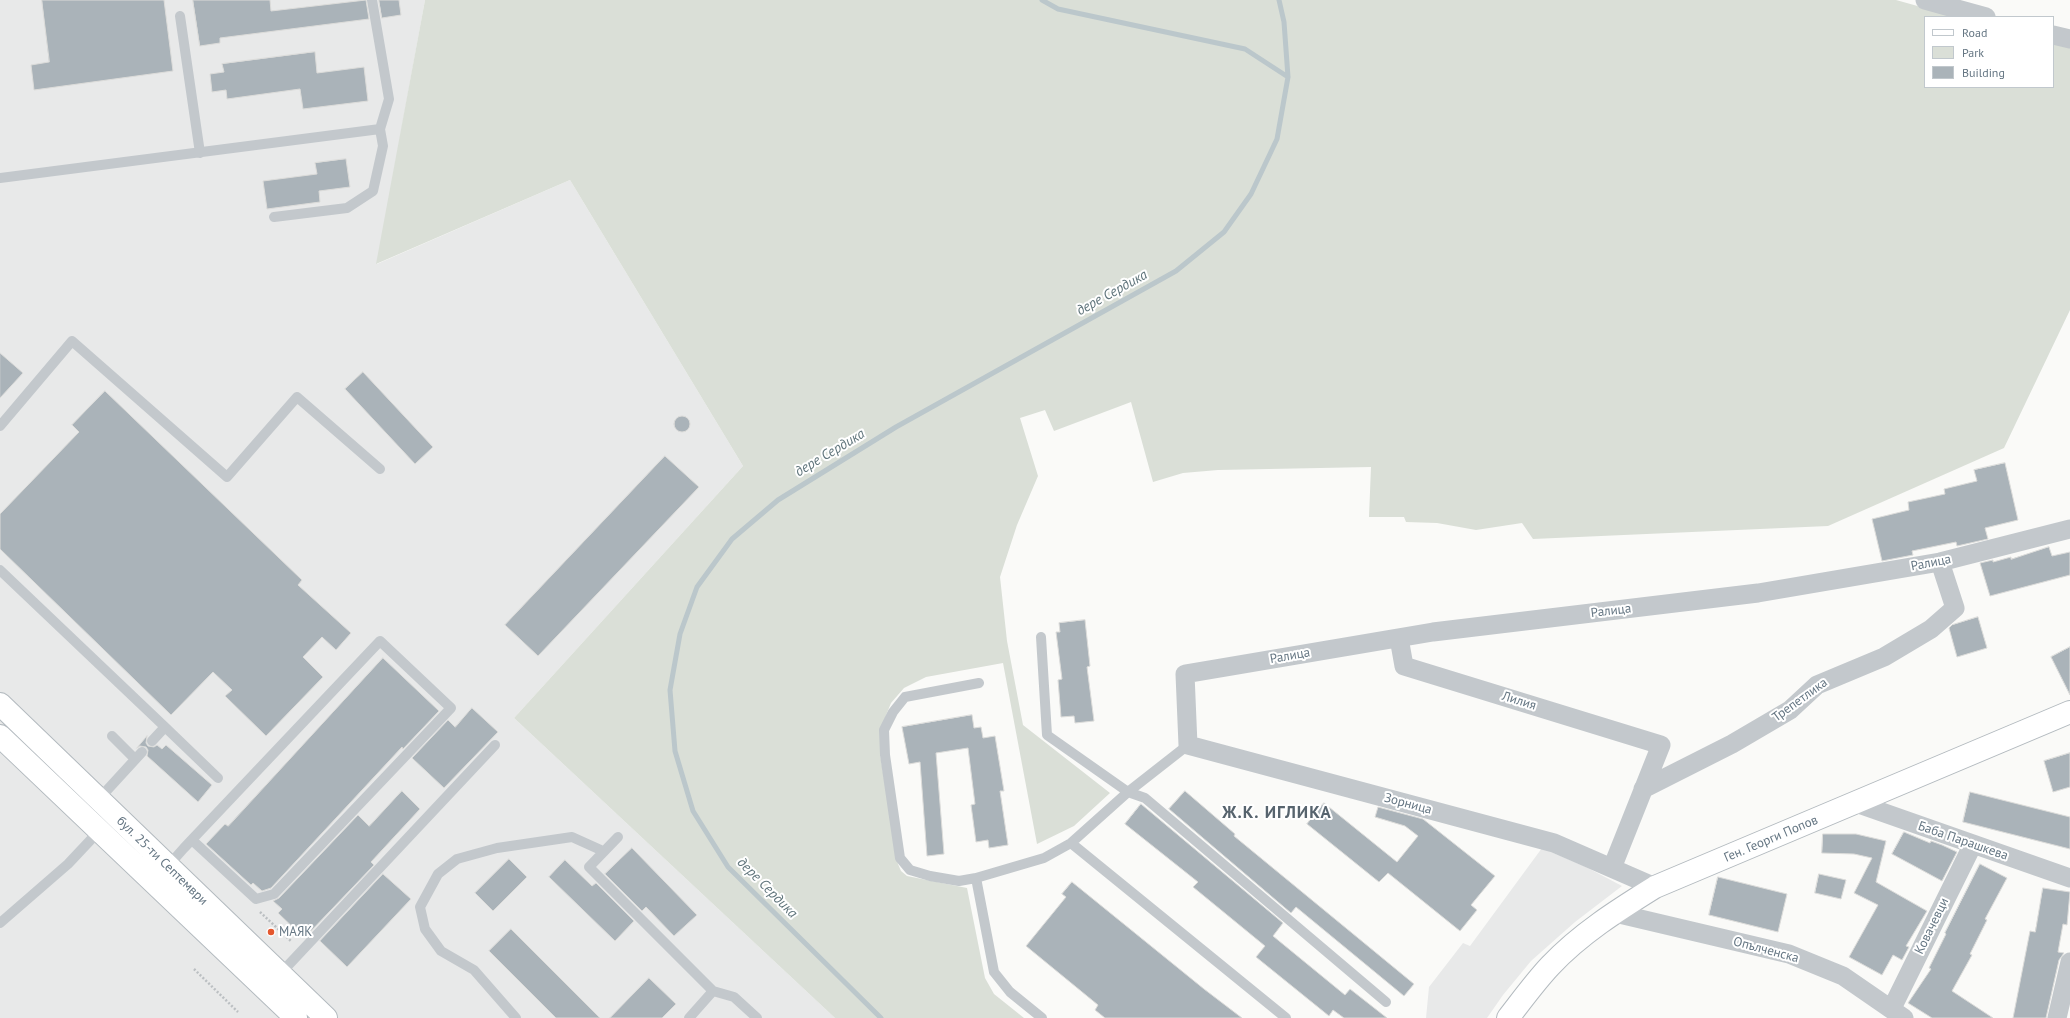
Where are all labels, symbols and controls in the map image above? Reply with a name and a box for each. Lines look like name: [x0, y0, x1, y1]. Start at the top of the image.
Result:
legend: [1924, 16, 2054, 88]
text: Road: [1962, 25, 1987, 40]
text: Park: [1962, 45, 1984, 60]
text: Building: [1962, 65, 2005, 80]
water label: дере Сердика: [1074, 267, 1150, 319]
water label: дере Сердика: [792, 426, 868, 480]
street label: Ралица: [1910, 551, 1952, 575]
street label: Ралица: [1590, 601, 1632, 621]
street label: Ралица: [1269, 645, 1311, 667]
street label: Трепетлика: [1769, 675, 1831, 725]
street label: Лилия: [1500, 688, 1538, 714]
street label: Зорница: [1382, 790, 1434, 818]
district label: Ж.К. ИГЛИКА: [1222, 803, 1332, 823]
street label: Ген. Георги Попов: [1722, 812, 1820, 866]
street label: бул. 25-ти Септември: [113, 813, 211, 909]
street label: Баба Парашкева: [1916, 818, 2010, 864]
water label: дере Сердика: [733, 854, 801, 922]
street label: Ковачевци: [1912, 895, 1952, 957]
place label: МАЯК: [279, 924, 312, 940]
marker: МАЯК: [266, 927, 276, 937]
street label: Опълченска: [1732, 934, 1800, 966]

